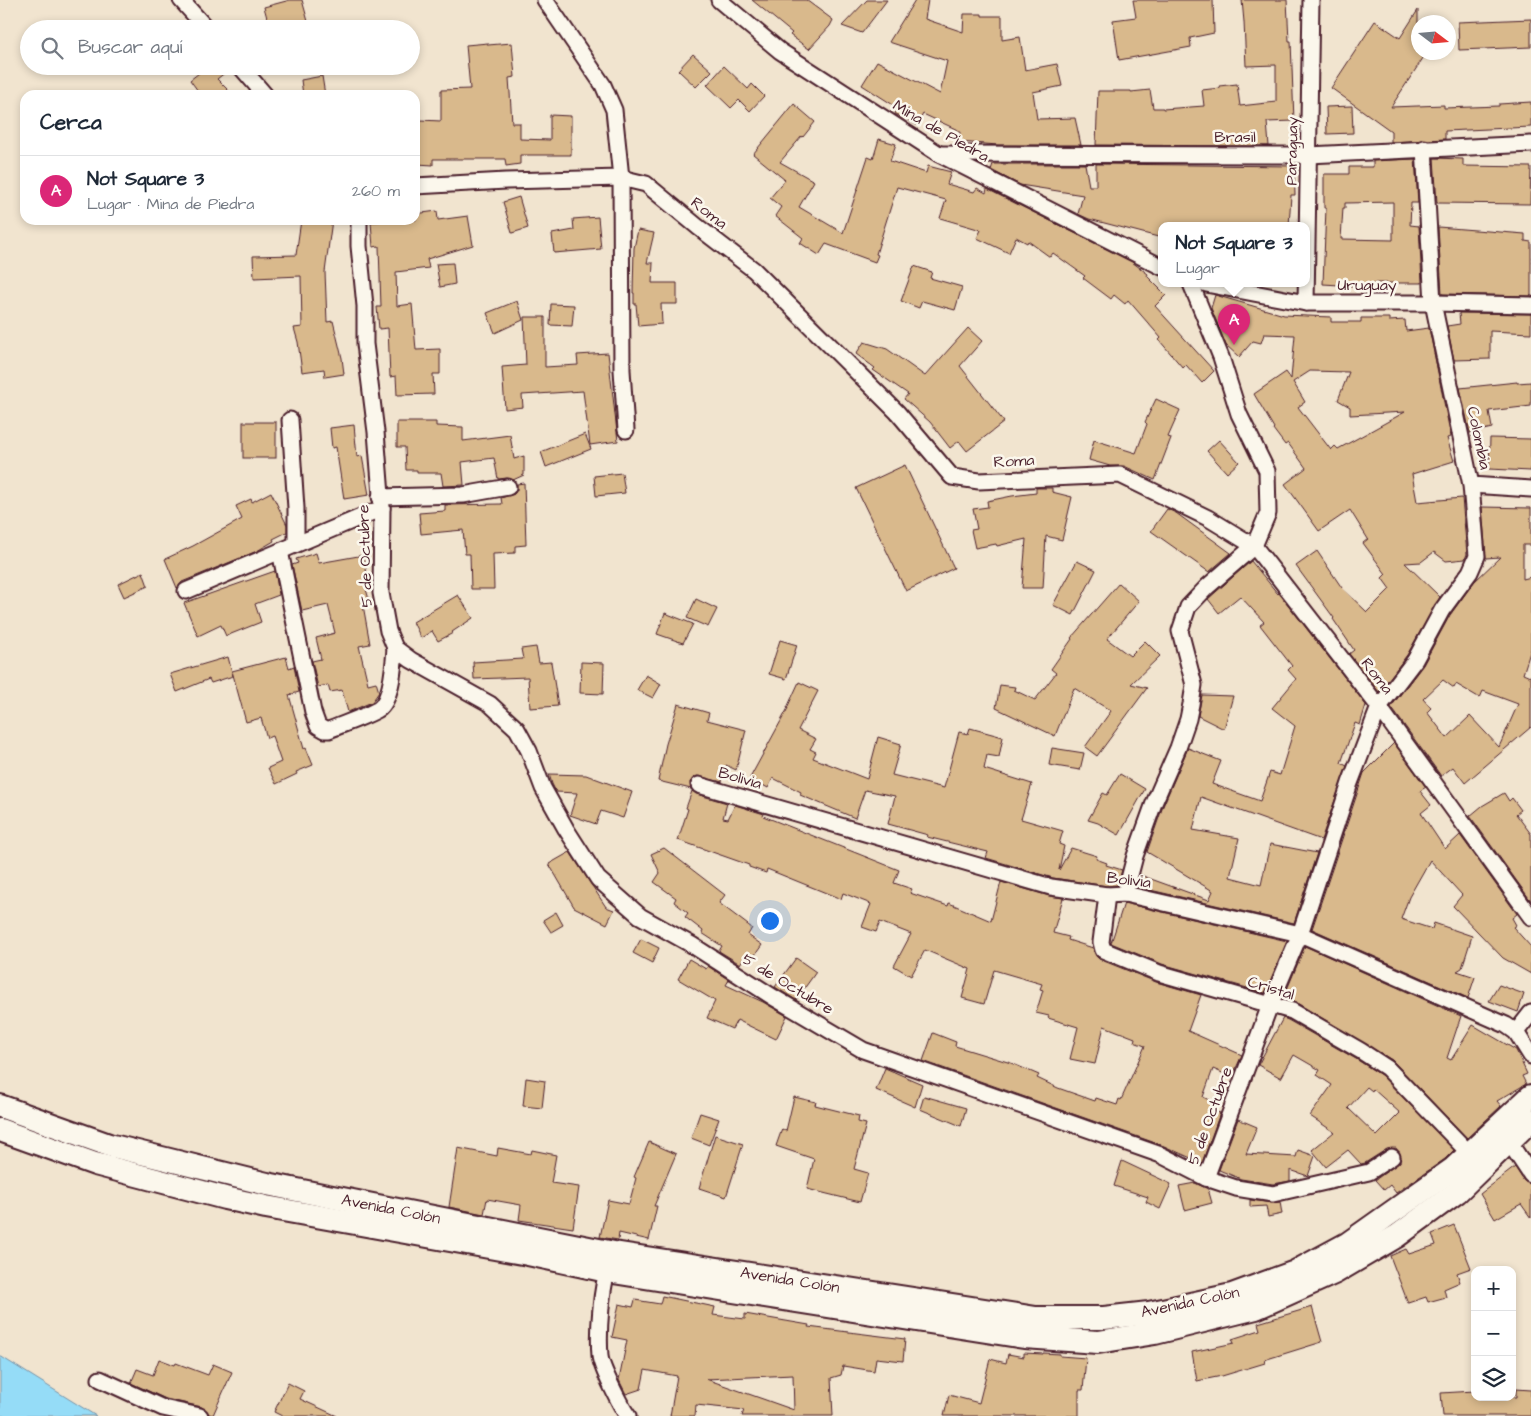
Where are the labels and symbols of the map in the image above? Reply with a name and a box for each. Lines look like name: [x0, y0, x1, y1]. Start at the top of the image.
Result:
north arrow: [1411, 15, 1456, 60]
street label: Mina de Piedra: [889, 94, 993, 168]
street label: Paraguay: [1280, 116, 1305, 186]
street label: Brasil: [1214, 126, 1256, 148]
street label: Roma: [686, 192, 732, 234]
street label: Uruguay: [1337, 274, 1397, 297]
pin: A: [1218, 304, 1250, 345]
street label: Colombia: [1462, 404, 1496, 472]
street label: Roma: [993, 449, 1035, 473]
street label: 5 de Octubre: [352, 504, 378, 608]
street label: Roma: [1356, 653, 1398, 699]
street label: Bolivia: [716, 761, 764, 795]
street label: Bolivia: [1106, 866, 1152, 894]
your location: [757, 908, 783, 934]
street label: 5 de Octubre: [738, 948, 838, 1020]
street label: Cristal: [1245, 971, 1297, 1005]
street label: 5 de Octubre: [1182, 1064, 1238, 1168]
street label: Avenida Colón: [340, 1189, 442, 1229]
street label: Avenida Colón: [739, 1261, 841, 1299]
street label: Avenida Colón: [1139, 1281, 1241, 1323]

